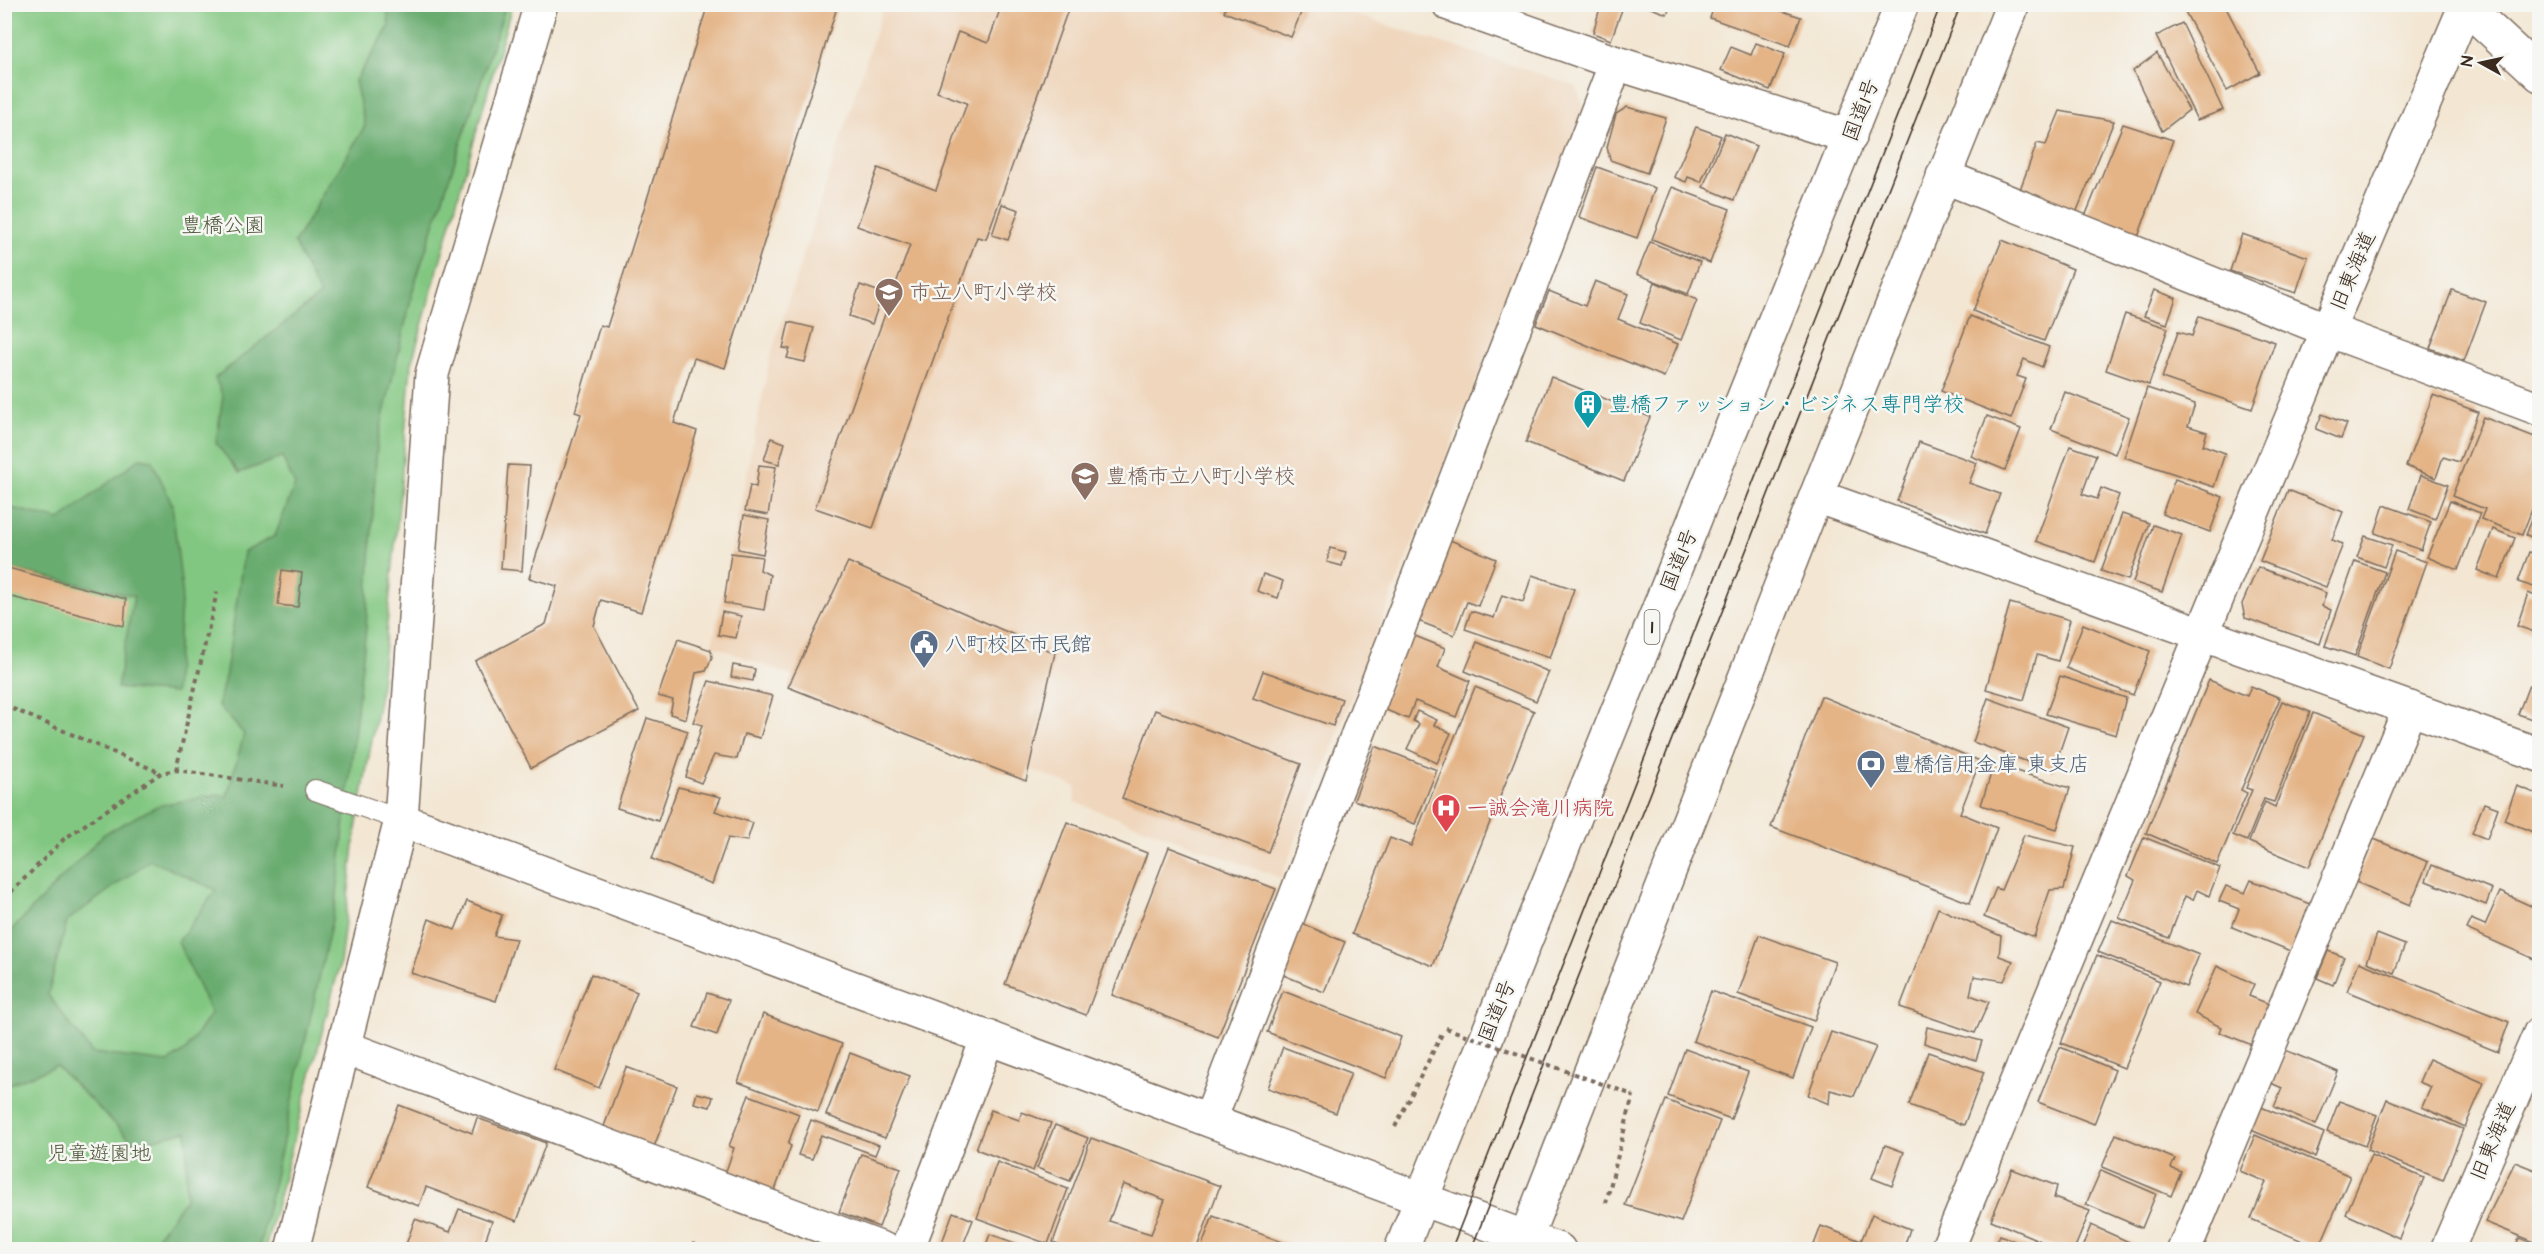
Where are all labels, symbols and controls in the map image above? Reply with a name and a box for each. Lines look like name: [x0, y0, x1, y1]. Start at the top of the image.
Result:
north arrow: [2451, 33, 2511, 93]
text: N: [2456, 55, 2479, 68]
street label: 国道1号: [1836, 74, 1886, 146]
park label: 豊橋公園: [181, 211, 265, 240]
street label: 旧東海道: [2323, 227, 2383, 315]
school or university icon: 市立八町小学校: [873, 276, 905, 318]
place label: 市立八町小学校: [910, 278, 1057, 307]
building icon: 豊橋ファッション・ビジネス専門学校: [1572, 388, 1604, 430]
place label: 豊橋ファッション・ビジネス専門学校: [1609, 390, 1964, 419]
school or university icon: 豊橋市立八町小学校: [1069, 460, 1101, 502]
place label: 豊橋市立八町小学校: [1106, 462, 1295, 491]
street label: 国道1号: [1653, 524, 1705, 596]
road number: 1: [1644, 610, 1660, 644]
public building icon: 八町校区市民館: [908, 628, 940, 670]
place label: 八町校区市民館: [945, 630, 1092, 659]
bank icon: 豊橋信用金庫 東支店: [1855, 748, 1887, 790]
place label: 豊橋信用金庫 東支店: [1892, 750, 2089, 779]
hospital icon: 一誠会滝川病院: [1430, 792, 1462, 834]
place label: 一誠会滝川病院: [1467, 794, 1614, 823]
street label: 国道1号: [1471, 975, 1523, 1047]
street label: 旧東海道: [2463, 1097, 2523, 1185]
park label: 児童遊園地: [47, 1139, 152, 1168]

